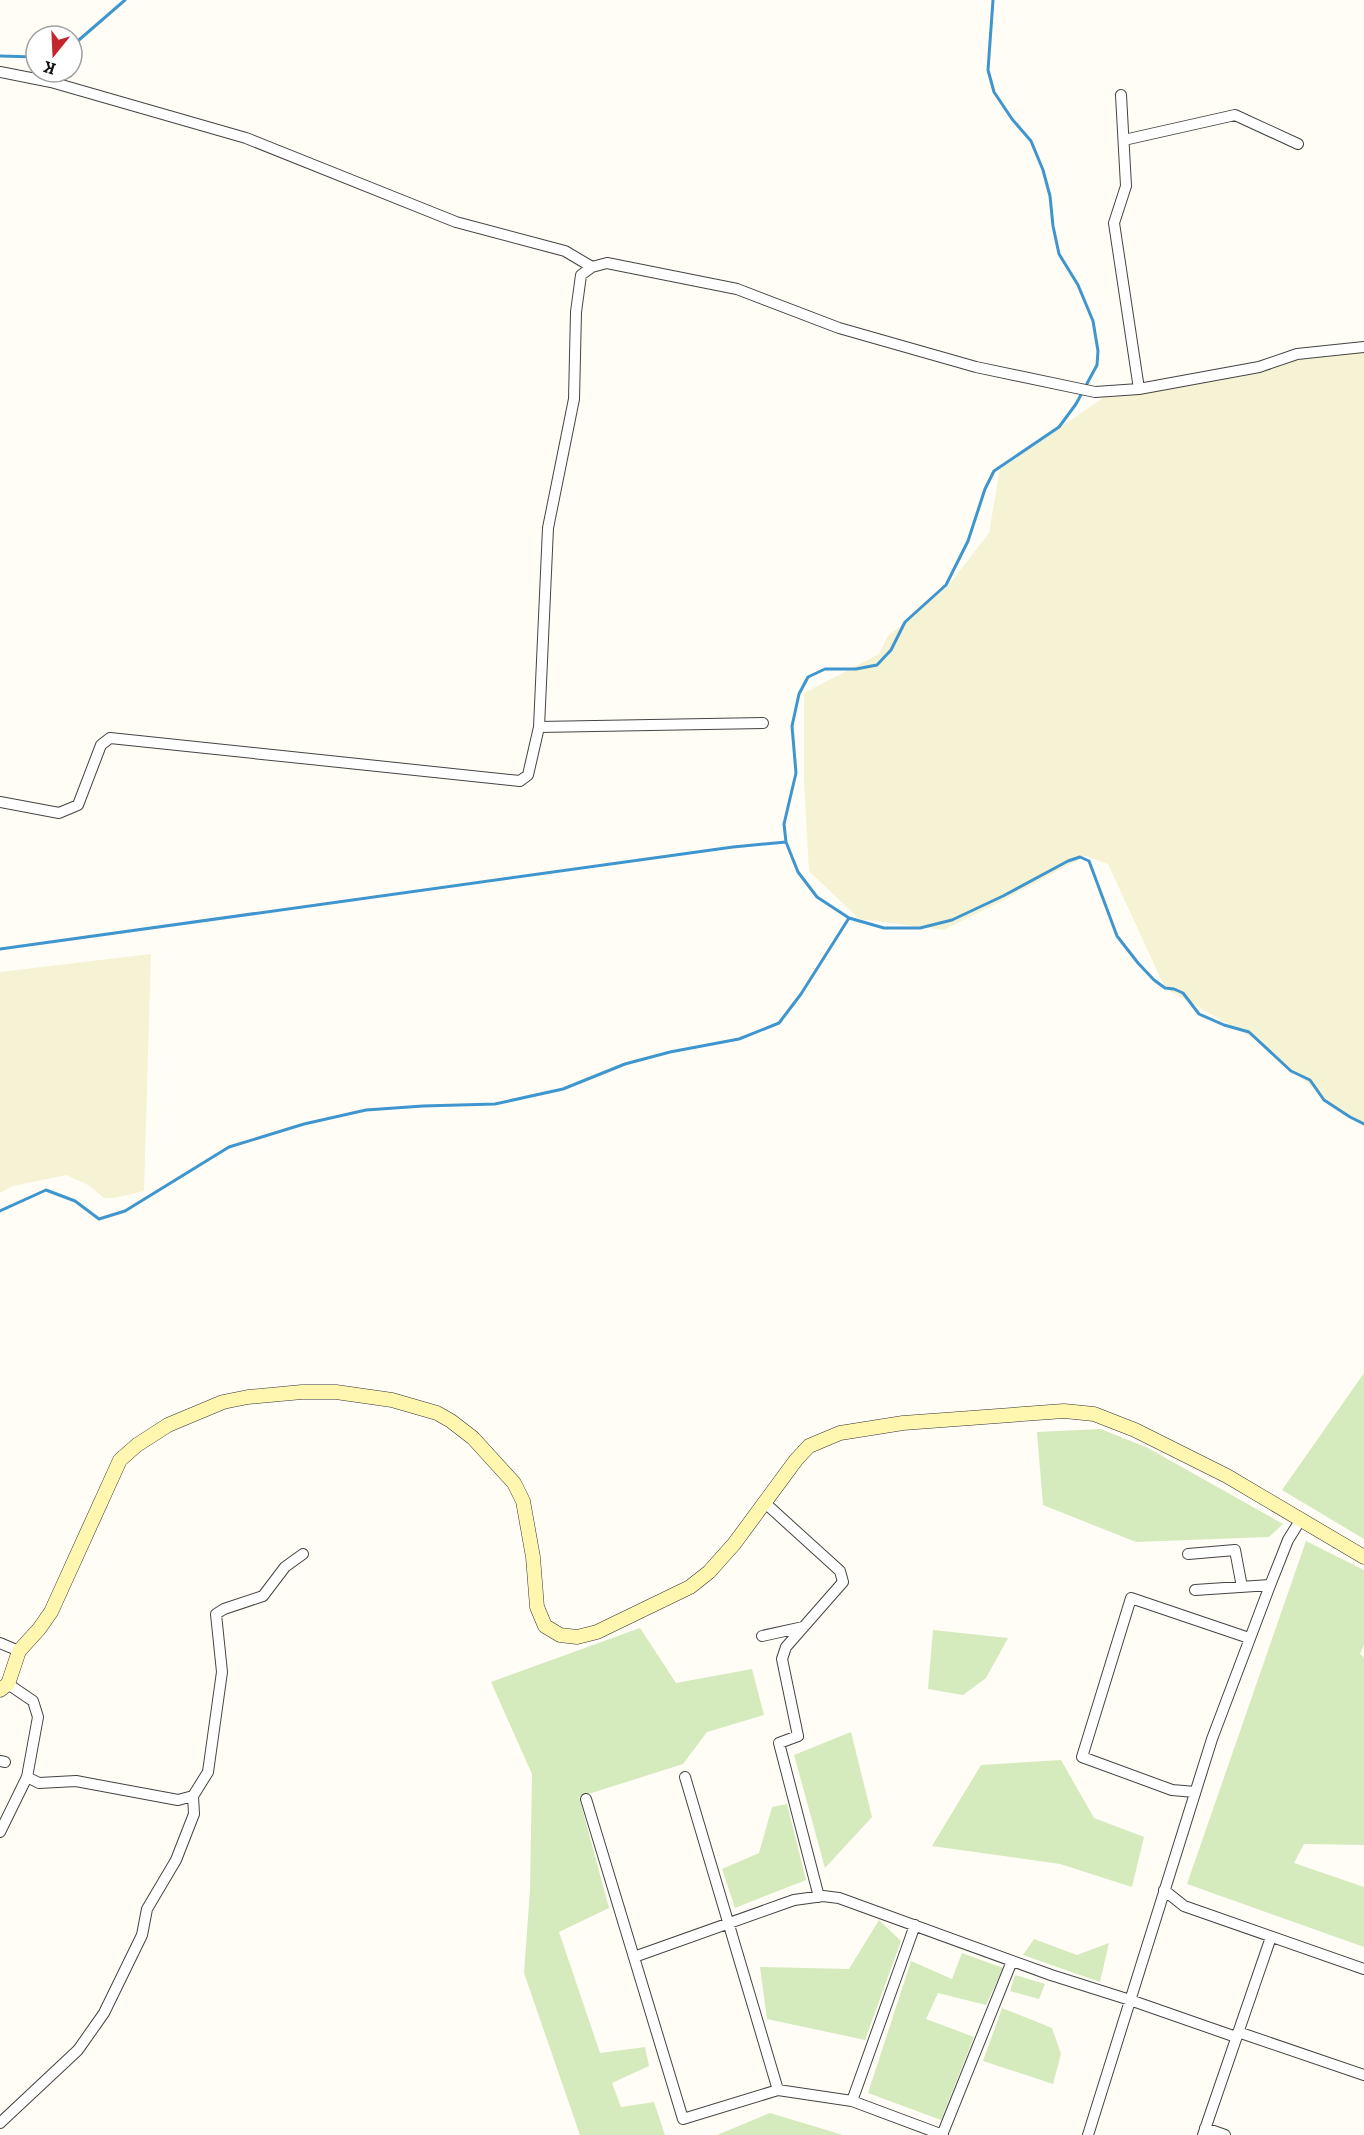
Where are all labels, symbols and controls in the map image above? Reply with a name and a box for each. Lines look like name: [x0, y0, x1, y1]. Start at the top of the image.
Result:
north arrow: [24, 24, 84, 84]
text: K: [41, 57, 58, 79]

